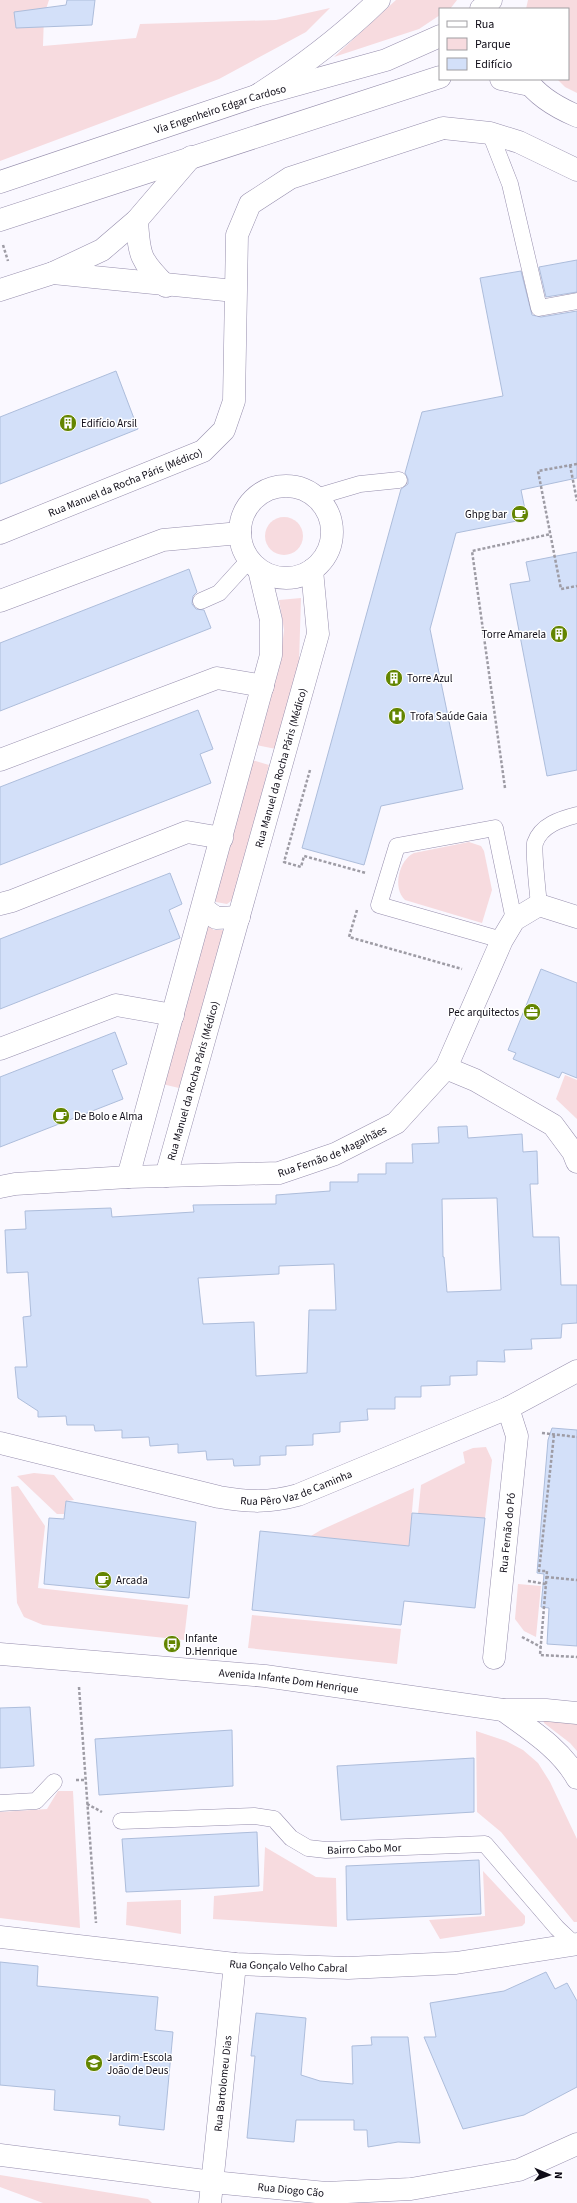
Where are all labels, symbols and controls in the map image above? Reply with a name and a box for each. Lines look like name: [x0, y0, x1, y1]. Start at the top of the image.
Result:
legend: [439, 8, 569, 80]
text: Rua: [475, 16, 494, 33]
text: Parque: [475, 36, 511, 53]
text: Edifício: [475, 56, 512, 73]
street label: Via Engenheiro Edgar Cardoso: [152, 81, 288, 137]
building icon: Edifício Arsil: [58, 413, 78, 433]
place label: Edifício Arsil: [81, 416, 137, 431]
street label: Rua Manuel da Rocha Páris (Médico): [46, 445, 205, 520]
cafe icon: Ghpg bar: [510, 504, 530, 524]
place label: Ghpg bar: [465, 507, 507, 522]
building icon: Torre Amarela: [549, 624, 569, 644]
place label: Torre Amarela: [482, 627, 546, 642]
building icon: Torre Azul: [384, 668, 404, 688]
place label: Torre Azul: [407, 671, 453, 686]
street label: Rua Manuel da Rocha Páris (Médico): [251, 686, 310, 849]
hospital icon: Trofa Saúde Gaia: [387, 706, 407, 726]
place label: Trofa Saúde Gaia: [410, 709, 488, 724]
street label: Rua Manuel da Rocha Páris (Médico): [163, 999, 222, 1162]
office icon: Pec arquitectos: [522, 1002, 542, 1022]
place label: Pec arquitectos: [448, 1005, 519, 1020]
cafe icon: De Bolo e Alma: [51, 1106, 71, 1126]
place label: De Bolo e Alma: [74, 1109, 143, 1124]
street label: Rua Fernão de Magalhães: [276, 1121, 389, 1180]
street label: Rua Pêro Vaz de Caminha: [240, 1466, 354, 1508]
street label: Rua Fernão do Pó: [495, 1492, 519, 1574]
cafe icon: Arcada: [93, 1570, 113, 1590]
place label: Arcada: [116, 1573, 148, 1588]
place label: Infante D.Henrique: [185, 1631, 238, 1659]
bus stop icon: Infante D.Henrique: [162, 1634, 182, 1654]
street label: Avenida Infante Dom Henrique: [218, 1665, 360, 1697]
street label: Bairro Cabo Mor: [327, 1840, 402, 1857]
street label: Rua Gonçalo Velho Cabral: [229, 1956, 348, 1975]
street label: Rua Bartolomeu Dias: [210, 2034, 235, 2132]
place label: Jardim-Escola João de Deus: [107, 2050, 172, 2078]
school or university icon: Jardim-Escola João de Deus: [84, 2053, 104, 2073]
north arrow: [529, 2155, 569, 2195]
text: N: [551, 2171, 566, 2179]
street label: Rua Diogo Cão: [257, 2179, 325, 2200]

